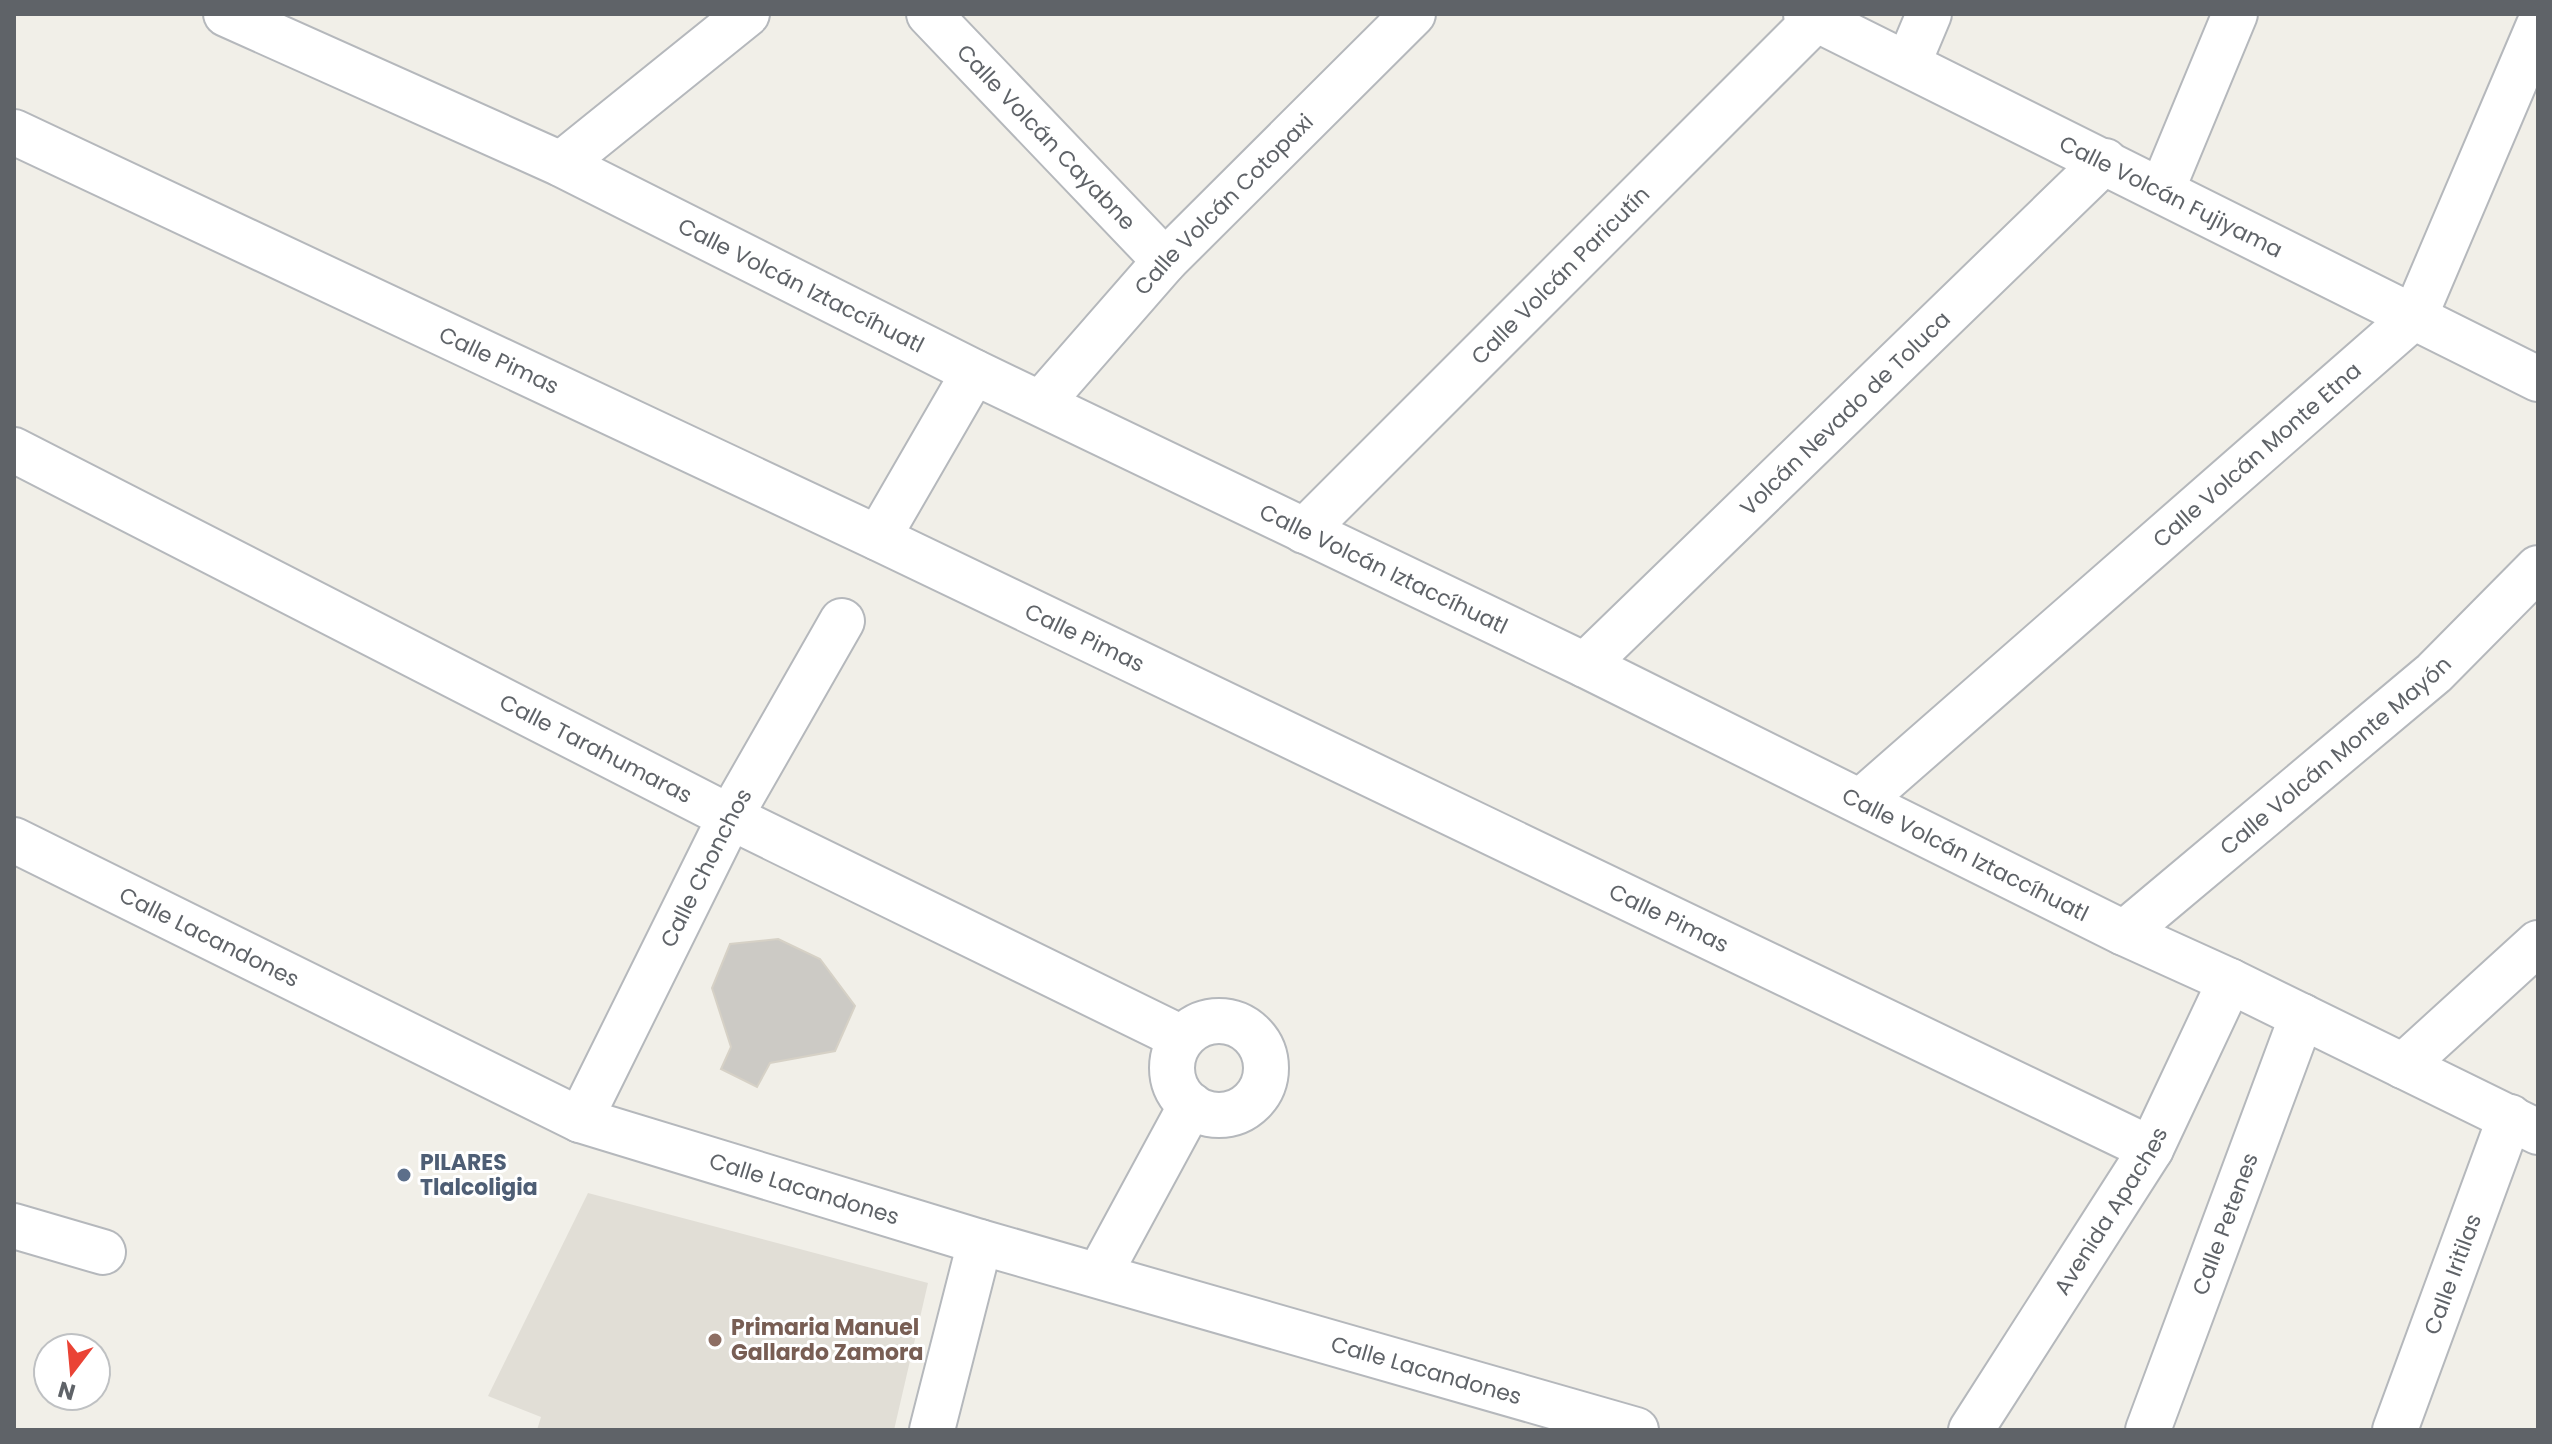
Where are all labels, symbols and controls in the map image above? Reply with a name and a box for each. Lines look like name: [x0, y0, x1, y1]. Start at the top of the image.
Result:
street label: Calle Volcán Cayabne: [950, 37, 1142, 237]
street label: Calle Volcán Cotopaxi: [1127, 107, 1320, 302]
street label: Calle Volcán Fujiyama: [2054, 128, 2288, 265]
street label: Calle Volcán Paricutín: [1464, 179, 1657, 372]
street label: Calle Volcán Iztaccíhuatl: [673, 210, 929, 360]
street label: Volcán Nevado de Toluca: [1733, 304, 1957, 523]
street label: Calle Pimas: [434, 319, 564, 402]
street label: Calle Volcán Monte Etna: [2146, 355, 2368, 555]
street label: Calle Volcán Iztaccíhuatl: [1254, 496, 1513, 642]
street label: Calle Pimas: [1020, 596, 1150, 680]
street label: Calle Volcán Monte Mayón: [2213, 649, 2458, 862]
street label: Calle Tarahumaras: [494, 687, 697, 811]
street label: Calle Volcán Iztaccíhuatl: [1837, 780, 2094, 929]
street label: Calle Chonchos: [653, 783, 759, 953]
street label: Calle Pimas: [1604, 876, 1734, 960]
street label: Calle Lacandones: [114, 880, 304, 995]
street label: Avenida Apaches: [2047, 1122, 2175, 1301]
street label: Calle Lacandones: [705, 1145, 903, 1232]
place label: PILARES Tlalcoligia: [420, 1147, 538, 1203]
street label: Calle Petenes: [2185, 1149, 2266, 1299]
marker: PILARES Tlalcoligia: [395, 1166, 413, 1184]
street label: Calle Iritilas: [2416, 1210, 2489, 1339]
place label: Primaria Manuel Gallardo Zamora: [731, 1312, 923, 1368]
street label: Calle Lacandones: [1327, 1328, 1525, 1412]
marker: Primaria Manuel Gallardo Zamora: [706, 1331, 724, 1349]
north arrow: [32, 1332, 112, 1412]
text: N: [54, 1374, 79, 1408]

